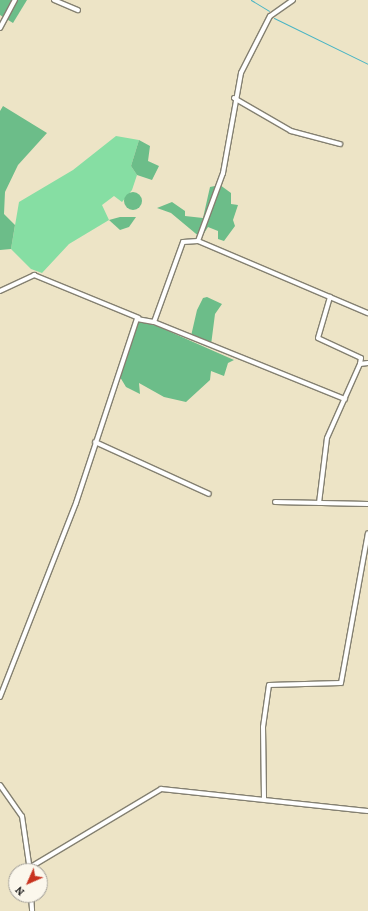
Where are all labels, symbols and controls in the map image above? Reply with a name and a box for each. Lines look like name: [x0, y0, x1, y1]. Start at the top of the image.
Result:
north arrow: [8, 863, 48, 903]
text: N: [12, 883, 28, 899]

